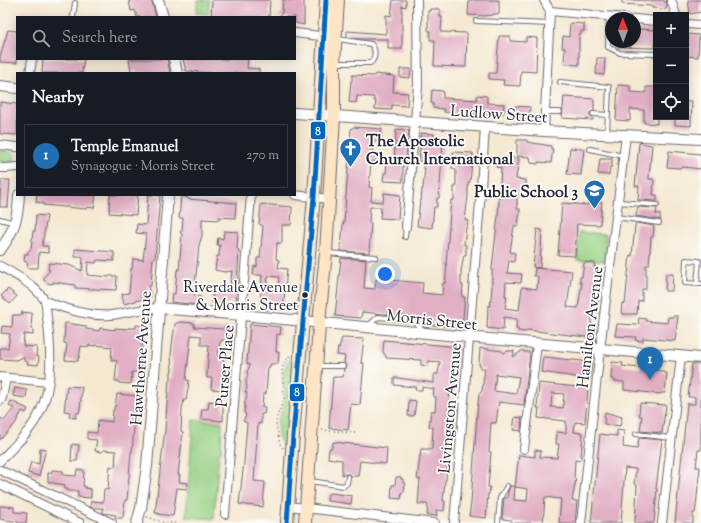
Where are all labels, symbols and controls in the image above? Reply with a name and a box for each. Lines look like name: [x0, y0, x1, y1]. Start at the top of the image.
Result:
north arrow: [605, 12, 641, 48]
map controls: [653, 12, 689, 120]
button: +: [653, 12, 689, 48]
search box: [16, 16, 296, 60]
icon: search: [30, 27, 52, 49]
text: Search here: [62, 28, 137, 49]
button: −: [653, 48, 689, 84]
button: locate: [653, 84, 689, 120]
text: Nearby: [32, 86, 84, 110]
street label: Ludlow Street: [450, 101, 549, 130]
line badge: 8: [310, 121, 326, 140]
text: 8: [315, 124, 321, 140]
place label: The Apostolic Church International: [366, 131, 514, 172]
church icon: The Apostolic Church International: [338, 136, 364, 169]
text: Temple Emanuel: [71, 137, 179, 158]
text: 1: [44, 147, 48, 165]
text: 270 m: [246, 147, 279, 165]
text: Synagogue · Morris Street: [71, 158, 215, 176]
school or university icon: Public School 3: [581, 178, 607, 211]
place label: Public School 3: [474, 182, 579, 205]
your location: [375, 264, 395, 284]
street label: Hamilton Avenue: [573, 265, 610, 390]
place label: Riverdale Avenue & Morris Street: [183, 278, 298, 317]
street label: Hawthorne Avenue: [126, 290, 159, 426]
marker: Riverdale Avenue & Morris Street: [300, 290, 310, 300]
street label: Morris Street: [385, 305, 479, 338]
street label: Purser Place: [211, 324, 242, 408]
street label: Livingston Avenue: [434, 342, 469, 474]
pin: 1: [637, 347, 663, 380]
line badge: 8: [289, 383, 305, 402]
text: 8: [294, 385, 300, 401]

